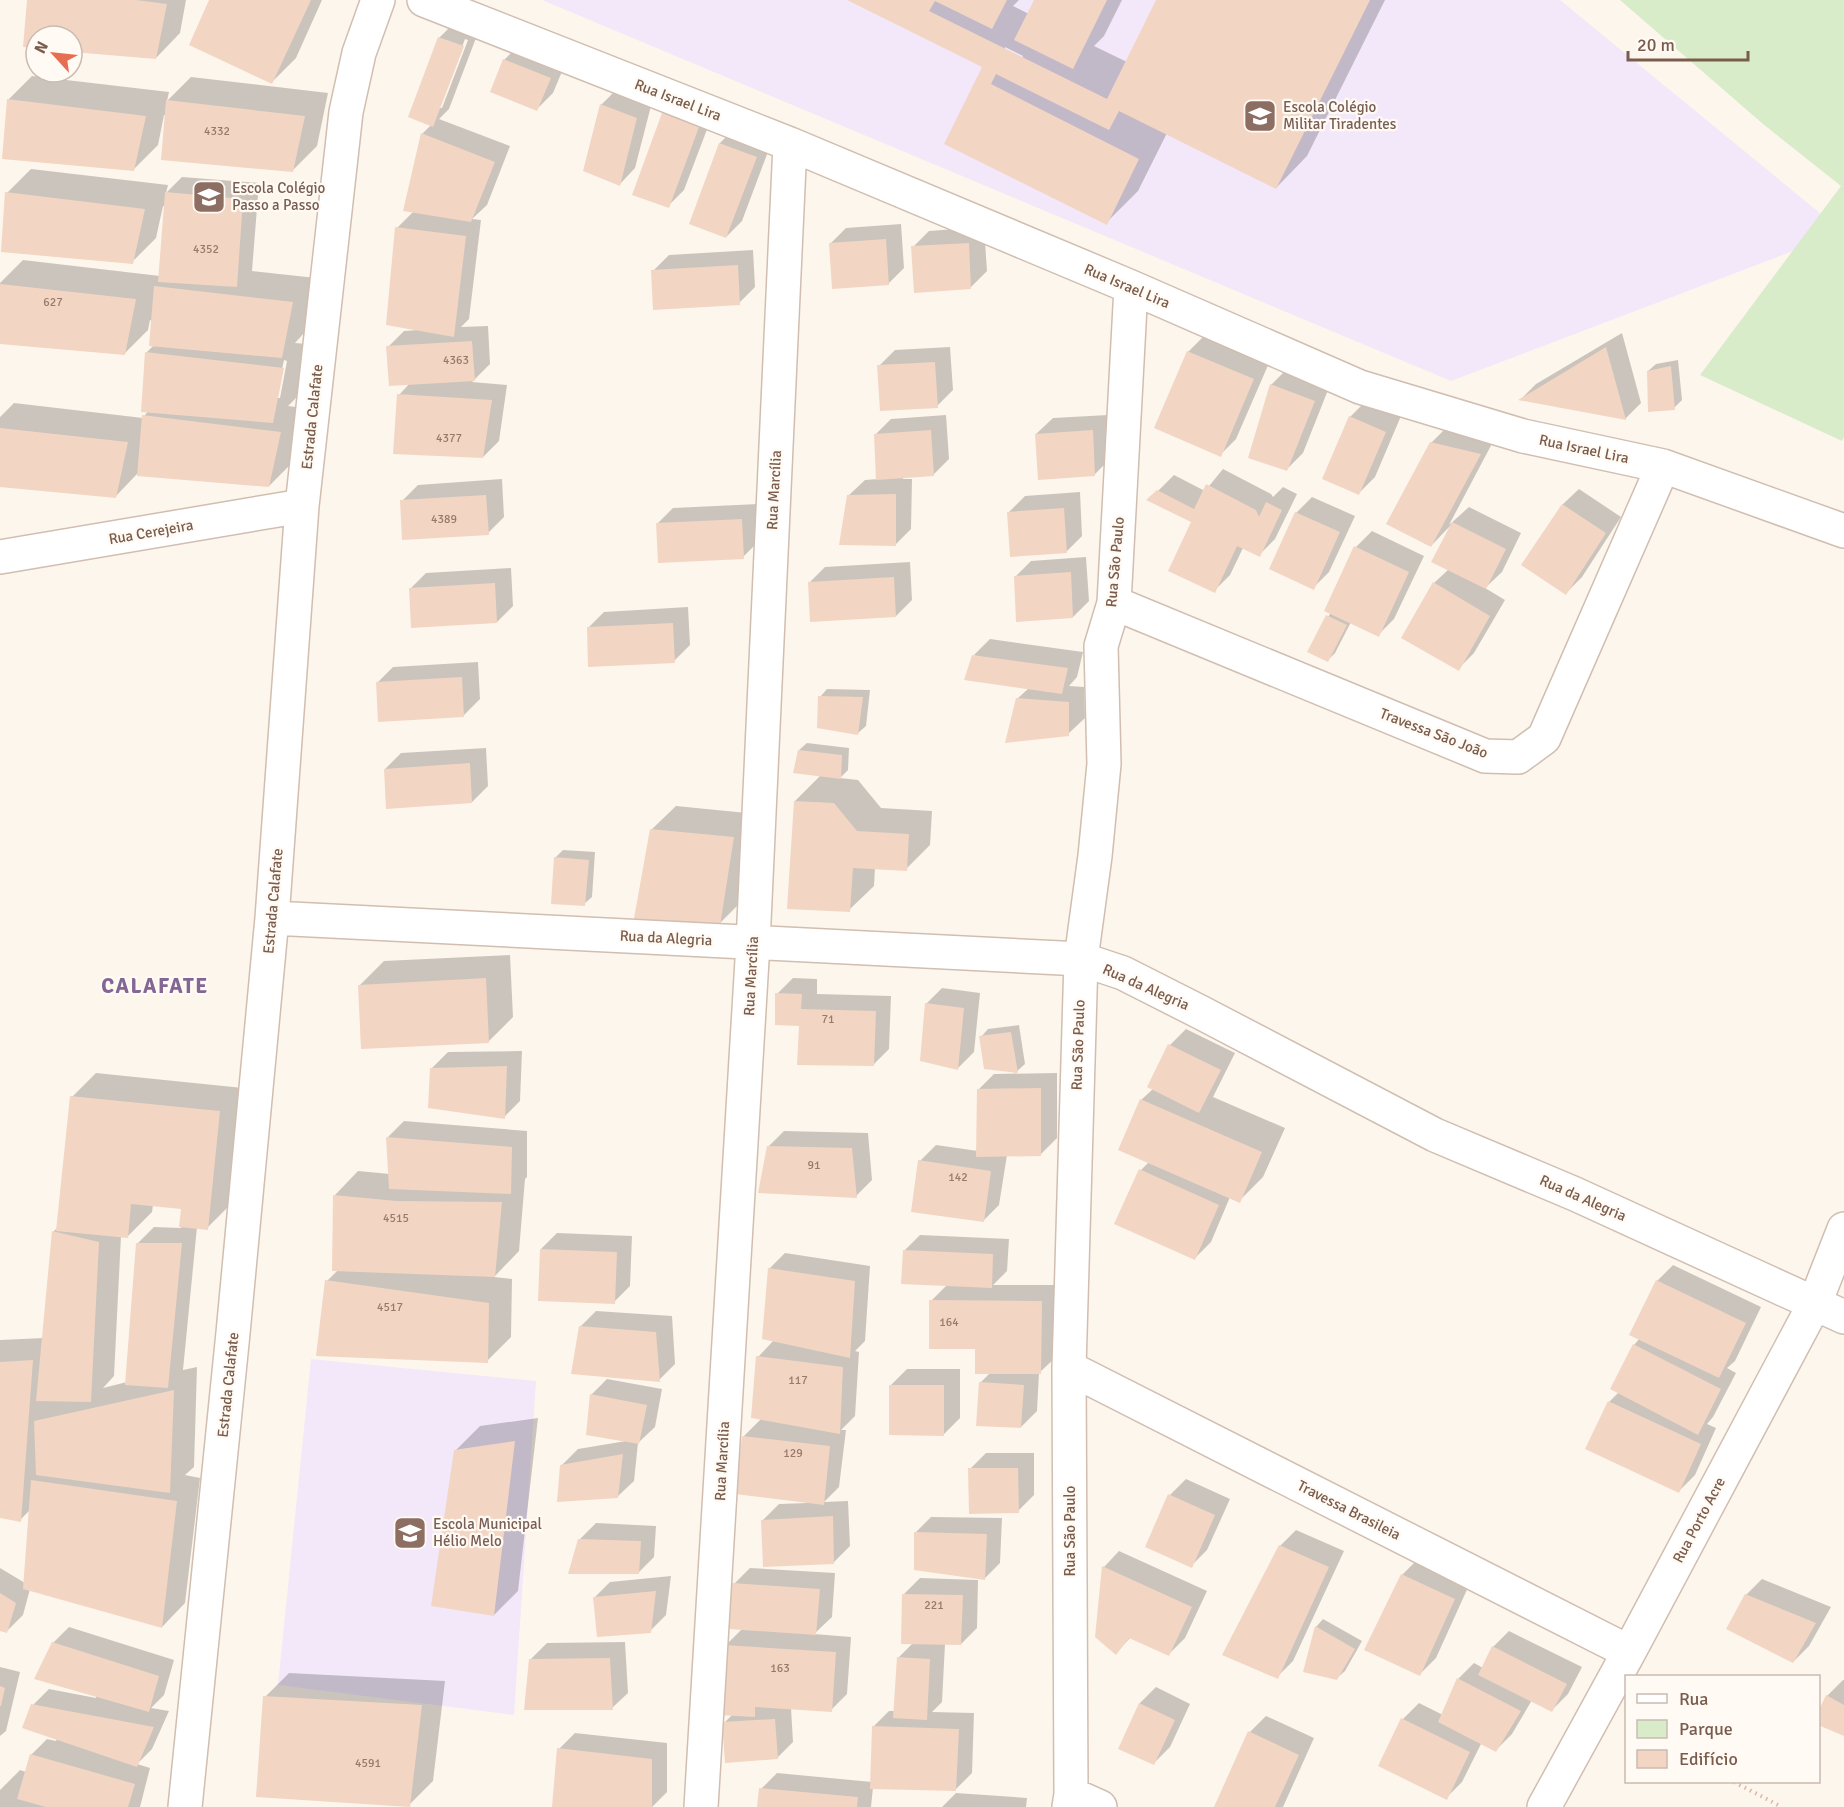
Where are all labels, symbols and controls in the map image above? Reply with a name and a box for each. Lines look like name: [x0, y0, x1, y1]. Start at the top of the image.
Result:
north arrow: [24, 24, 84, 84]
scale bar: [1628, 24, 1748, 62]
text: 20 m: [1637, 34, 1675, 56]
text: N: [30, 38, 53, 57]
street label: Rua Israel Lira: [632, 75, 724, 125]
school or university icon: Escola Colégio Militar Tiradentes: [1242, 98, 1278, 134]
place label: Escola Colégio Militar Tiradentes: [1283, 98, 1397, 133]
house number: 4332: [204, 124, 230, 139]
school or university icon: Escola Colégio Passo a Passo: [191, 179, 227, 215]
place label: Escola Colégio Passo a Passo: [232, 179, 326, 214]
house number: 4352: [193, 242, 219, 257]
street label: Rua Israel Lira: [1081, 260, 1173, 312]
house number: 627: [43, 295, 63, 310]
house number: 4363: [443, 353, 469, 368]
street label: Estrada Calafate: [298, 363, 326, 471]
house number: 4377: [436, 431, 462, 446]
street label: Rua Israel Lira: [1537, 431, 1631, 467]
street label: Rua Marcília: [763, 450, 785, 530]
house number: 4389: [431, 512, 457, 527]
street label: Rua Cerejeira: [107, 516, 195, 548]
street label: Rua São Paulo: [1102, 516, 1128, 608]
street label: Travessa São João: [1377, 704, 1491, 762]
street label: Estrada Calafate: [259, 848, 287, 954]
street label: Rua da Alegria: [619, 927, 713, 949]
street label: Rua Marcília: [740, 936, 762, 1016]
street label: Rua da Alegria: [1100, 960, 1192, 1014]
district label: CALAFATE: [101, 973, 209, 999]
street label: Rua São Paulo: [1067, 999, 1089, 1091]
house number: 71: [822, 1012, 834, 1027]
house number: 91: [808, 1158, 820, 1173]
house number: 142: [948, 1170, 968, 1185]
street label: Rua da Alegria: [1537, 1171, 1629, 1225]
house number: 4515: [383, 1211, 409, 1226]
house number: 4517: [377, 1300, 403, 1315]
house number: 164: [939, 1315, 959, 1330]
street label: Estrada Calafate: [214, 1331, 242, 1439]
house number: 117: [788, 1373, 808, 1388]
street label: Rua Marcília: [711, 1421, 733, 1501]
house number: 129: [783, 1446, 803, 1461]
street label: Rua Porto Acre: [1669, 1474, 1729, 1566]
street label: Travessa Brasileia: [1294, 1476, 1404, 1544]
street label: Rua São Paulo: [1061, 1485, 1079, 1576]
school or university icon: Escola Municipal Hélio Melo: [392, 1515, 428, 1551]
place label: Escola Municipal Hélio Melo: [433, 1515, 542, 1550]
house number: 221: [924, 1598, 944, 1613]
house number: 163: [770, 1661, 790, 1676]
legend: [1625, 1675, 1820, 1783]
text: Rua: [1679, 1688, 1708, 1710]
text: Parque: [1679, 1718, 1733, 1740]
text: Edifício: [1679, 1748, 1738, 1770]
house number: 4591: [355, 1756, 381, 1771]

